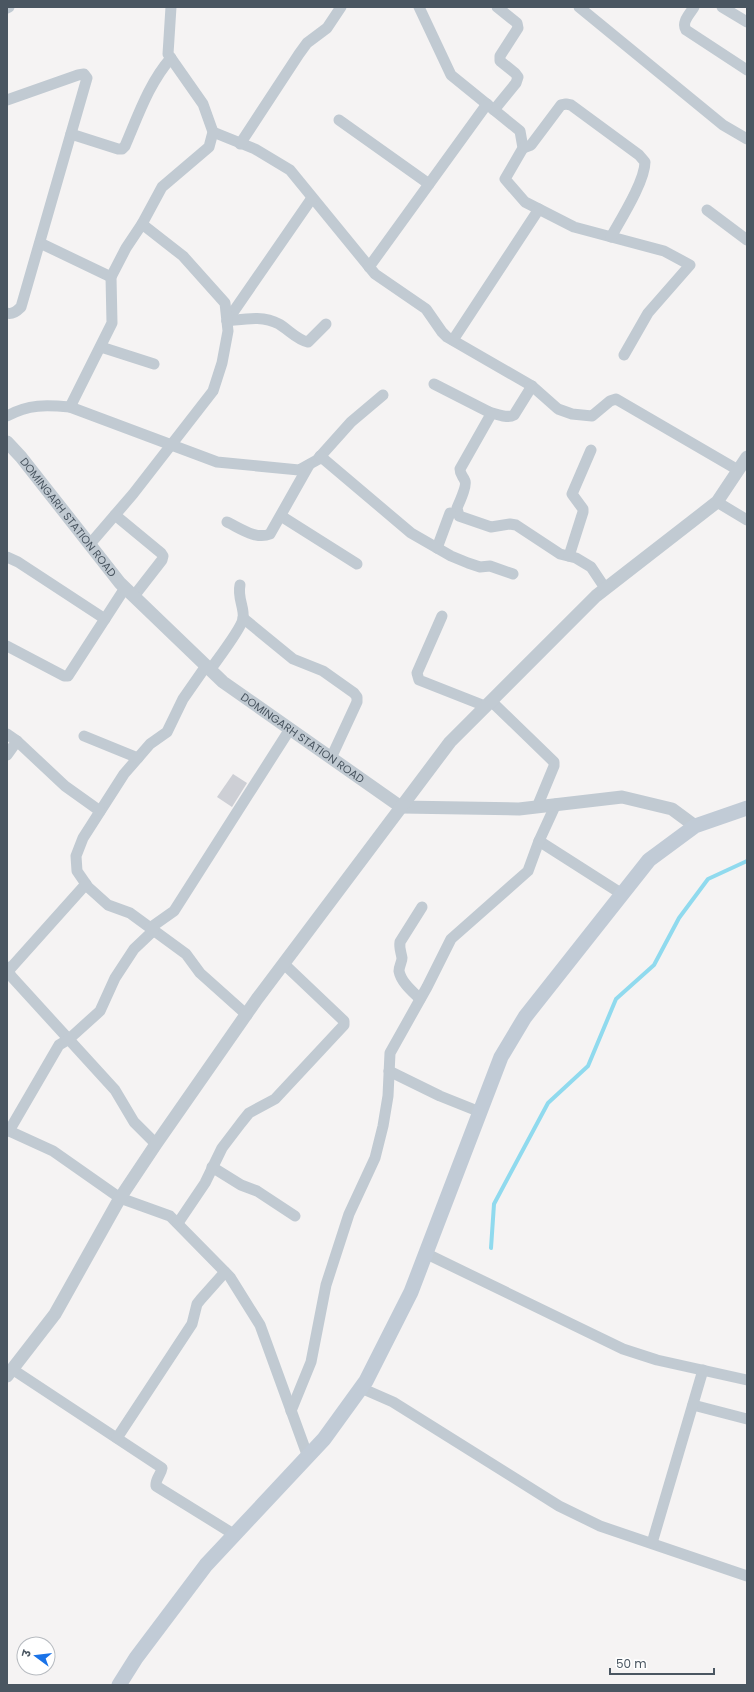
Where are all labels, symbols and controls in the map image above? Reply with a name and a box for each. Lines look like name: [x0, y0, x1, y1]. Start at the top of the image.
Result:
street label: DOMINGARH STATION ROAD: [16, 454, 120, 580]
street label: DOMINGARH STATION ROAD: [238, 689, 368, 787]
north arrow: [16, 1636, 56, 1676]
text: उ: [18, 1648, 35, 1659]
scale bar: [610, 1650, 714, 1676]
text: 50 m: [616, 1655, 647, 1672]

